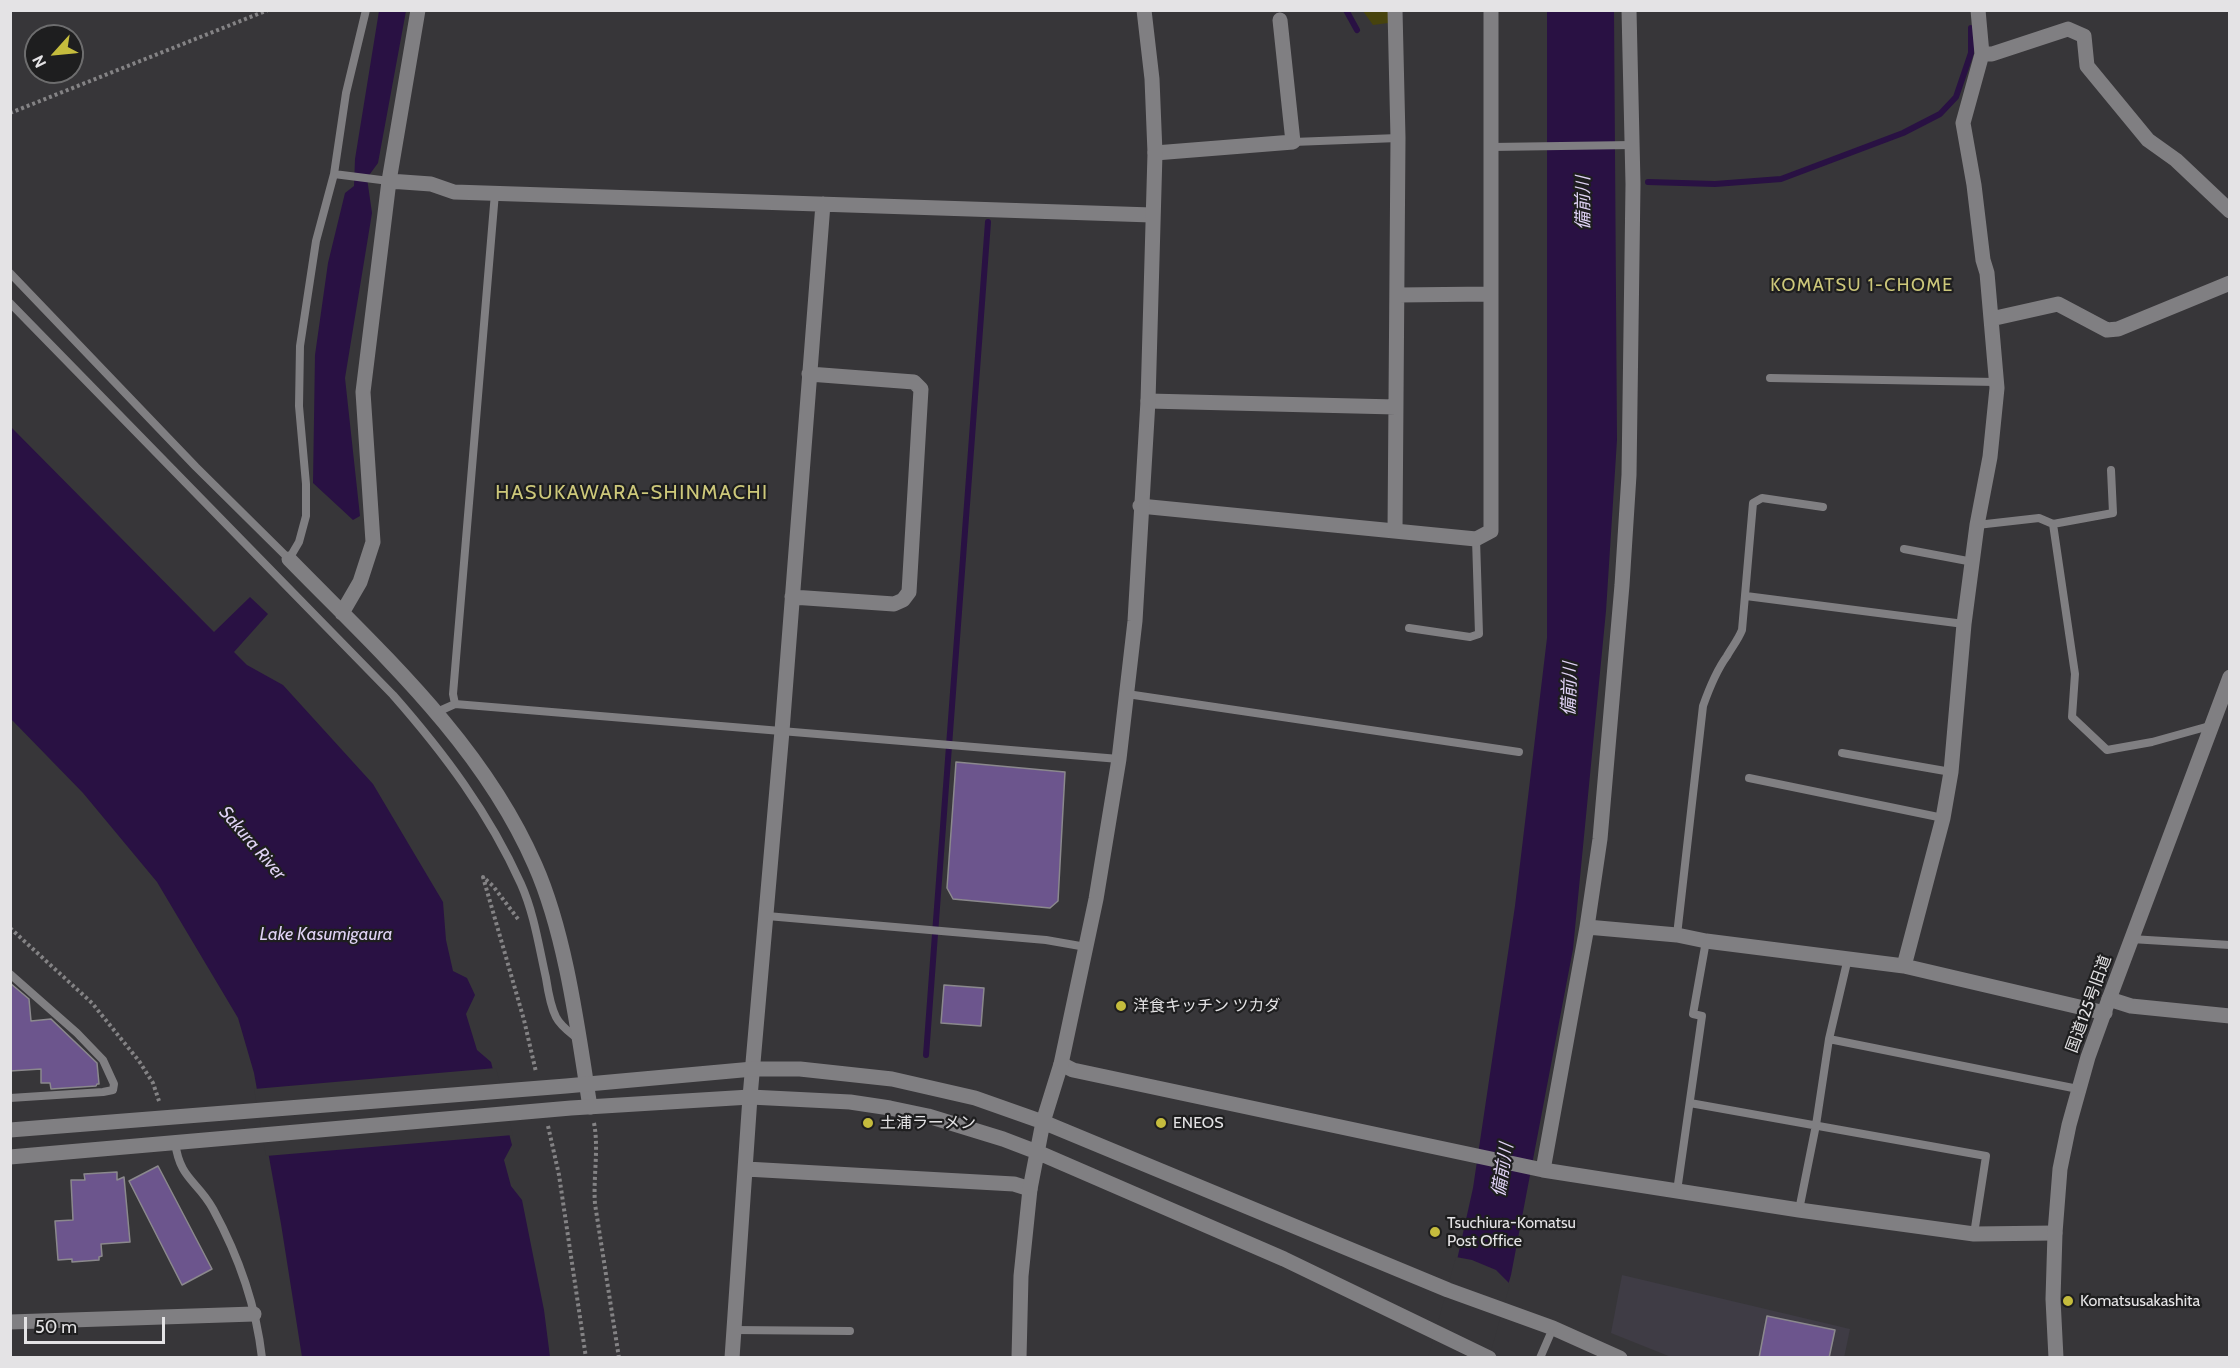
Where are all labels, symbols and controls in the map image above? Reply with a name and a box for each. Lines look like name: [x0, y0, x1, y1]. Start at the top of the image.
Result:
north arrow: [24, 24, 84, 84]
text: N: [28, 52, 50, 71]
water label: 備前川: [1573, 176, 1595, 230]
district label: KOMATSU 1-CHOME: [1770, 275, 1954, 297]
district label: HASUKAWARA-SHINMACHI: [495, 481, 769, 505]
water label: 備前川: [1558, 662, 1582, 716]
water label: Sakura River: [214, 802, 290, 884]
water label: Lake Kasumigaura: [260, 924, 392, 946]
street label: 国道125号旧道: [2062, 953, 2116, 1055]
place label: 洋食キッチン ツカダ: [1133, 996, 1281, 1016]
marker: 洋食キッチン ツカダ: [1114, 999, 1128, 1013]
place label: 土浦ラーメン: [880, 1113, 976, 1133]
place label: ENEOS: [1173, 1113, 1223, 1133]
marker: 土浦ラーメン: [861, 1116, 875, 1130]
marker: ENEOS: [1154, 1116, 1168, 1130]
water label: 備前川: [1488, 1142, 1518, 1198]
place label: Tsuchiura-Komatsu Post Office: [1447, 1213, 1576, 1251]
marker: Tsuchiura-Komatsu Post Office: [1428, 1225, 1442, 1239]
place label: Komatsusakashita: [2080, 1291, 2200, 1311]
marker: Komatsusakashita: [2061, 1294, 2075, 1308]
scale bar: [27, 1305, 168, 1343]
text: 50 m: [35, 1316, 77, 1338]

